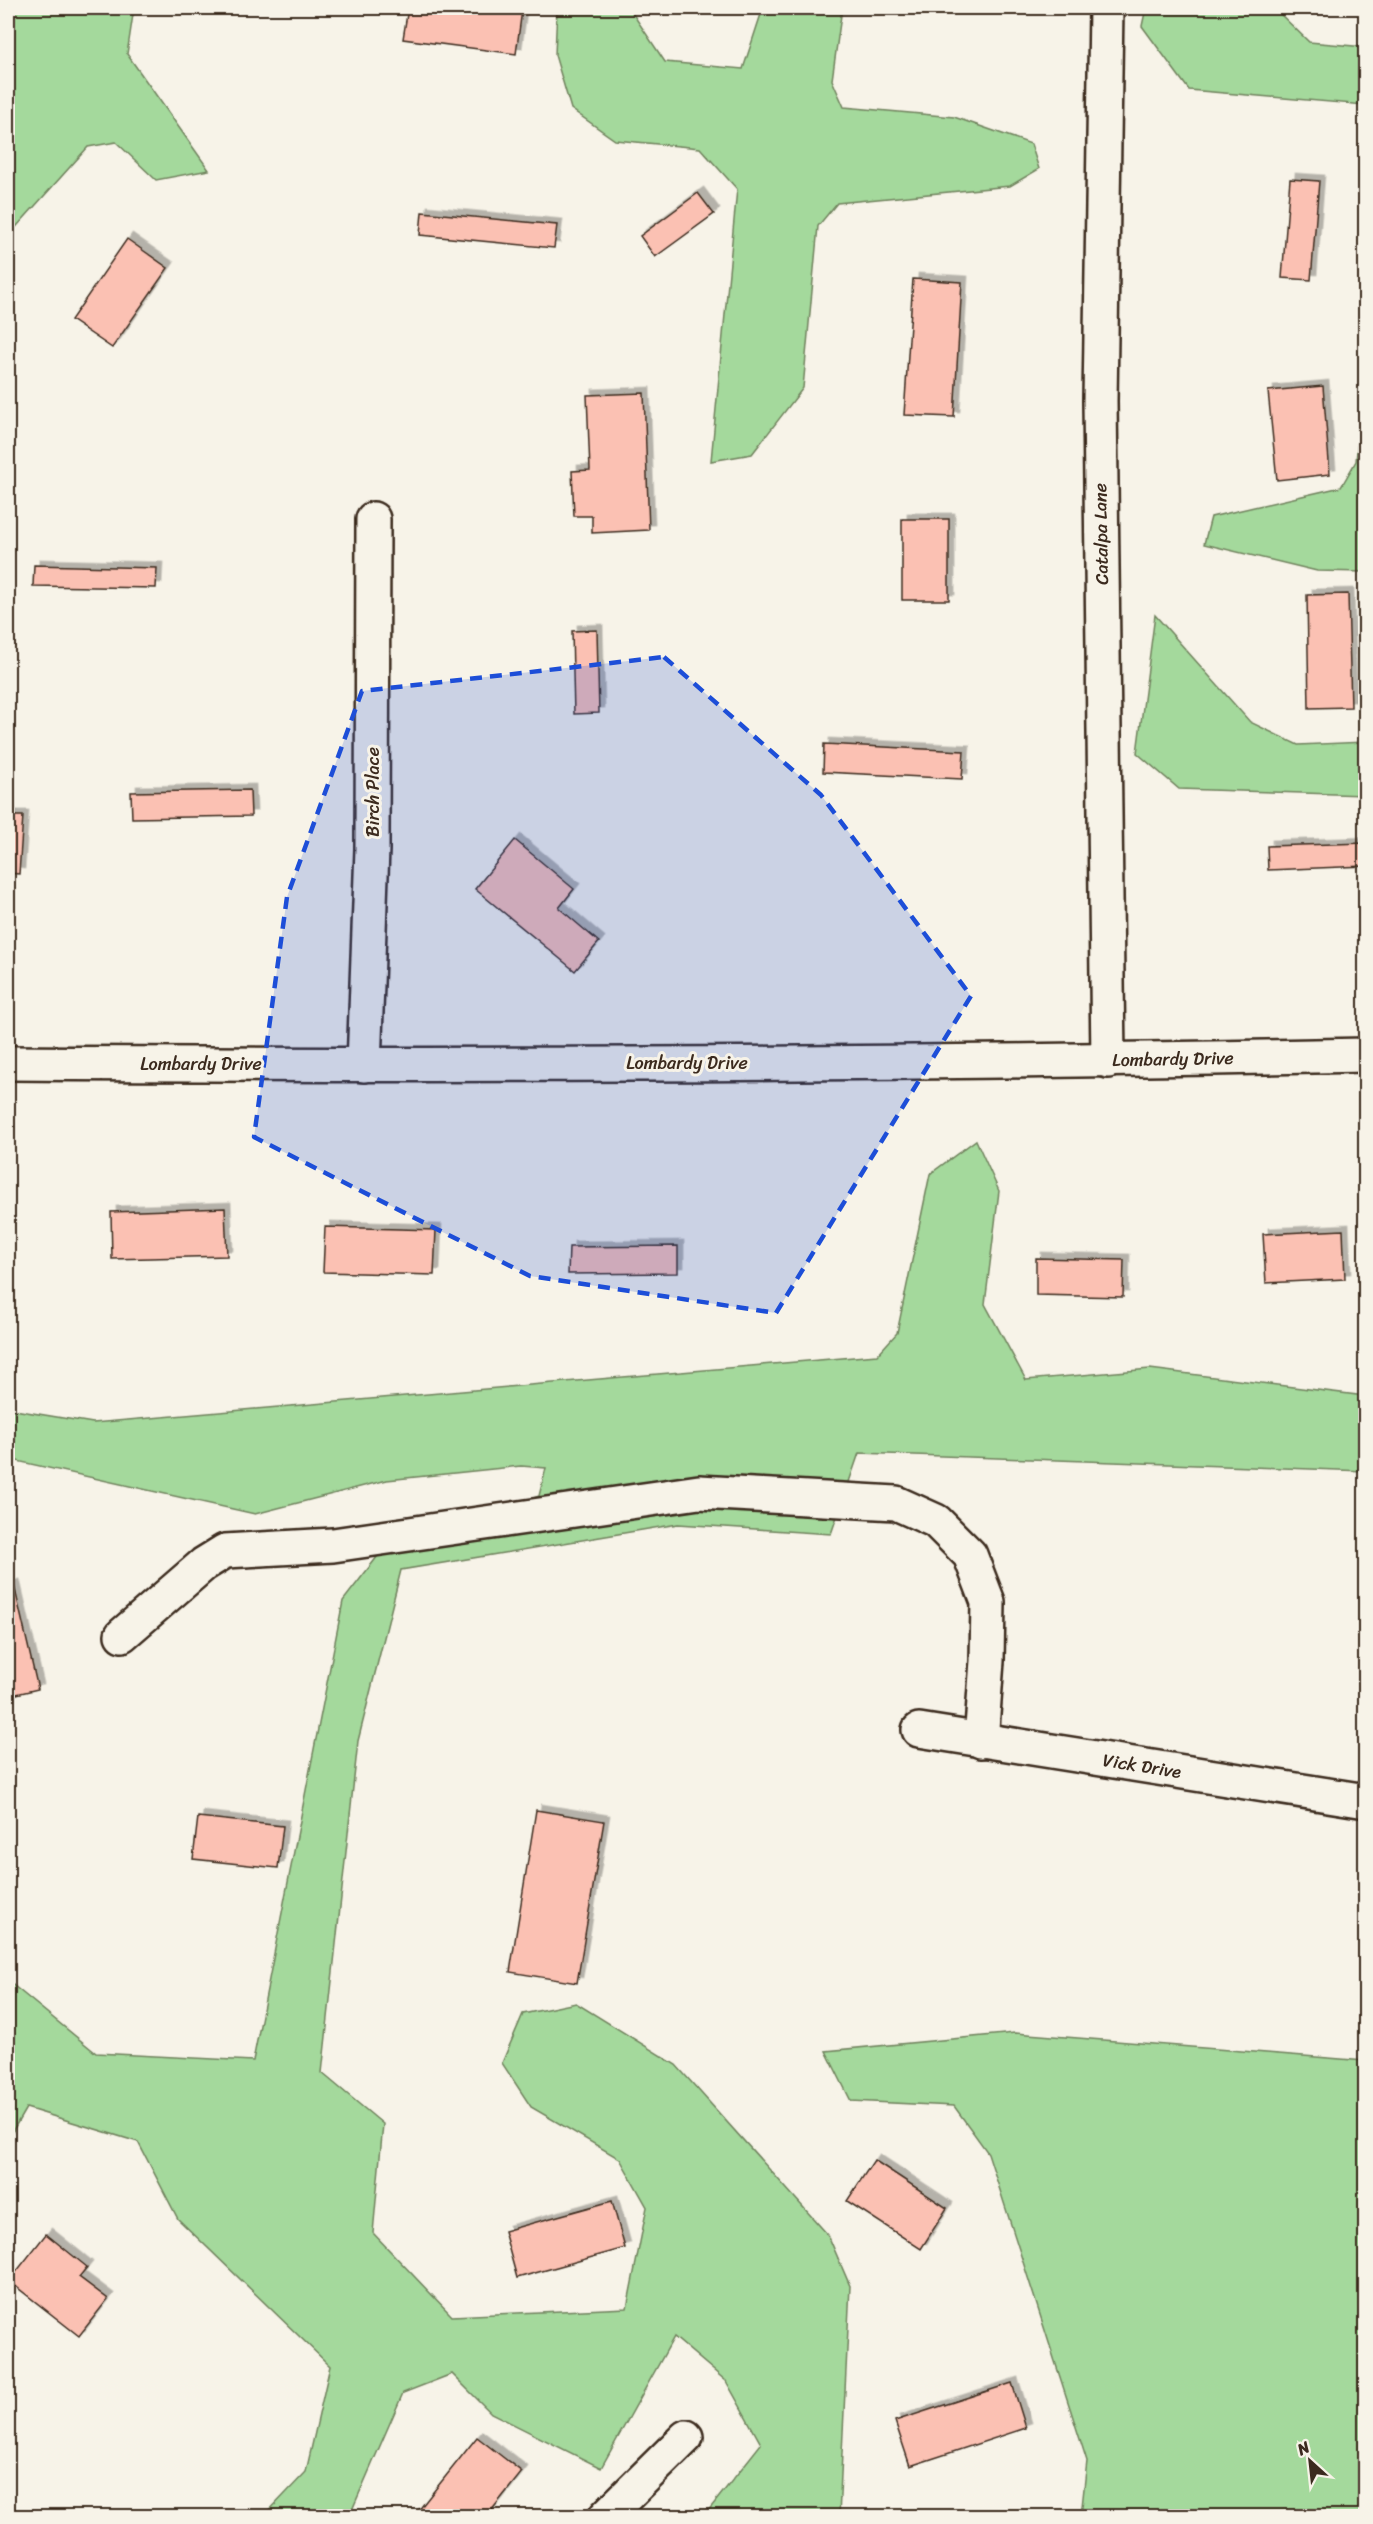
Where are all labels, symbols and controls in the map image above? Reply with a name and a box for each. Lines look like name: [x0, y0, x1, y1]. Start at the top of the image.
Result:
street label: Catalpa Lane: [1084, 483, 1118, 585]
street label: Birch Place: [357, 747, 389, 837]
street label: Lombardy Drive: [1112, 1042, 1234, 1076]
street label: Lombardy Drive: [626, 1047, 748, 1079]
street label: Lombardy Drive: [140, 1048, 262, 1080]
street label: Vick Drive: [1100, 1744, 1184, 1788]
north arrow: [1280, 2431, 1340, 2491]
text: N: [1291, 2432, 1316, 2464]

